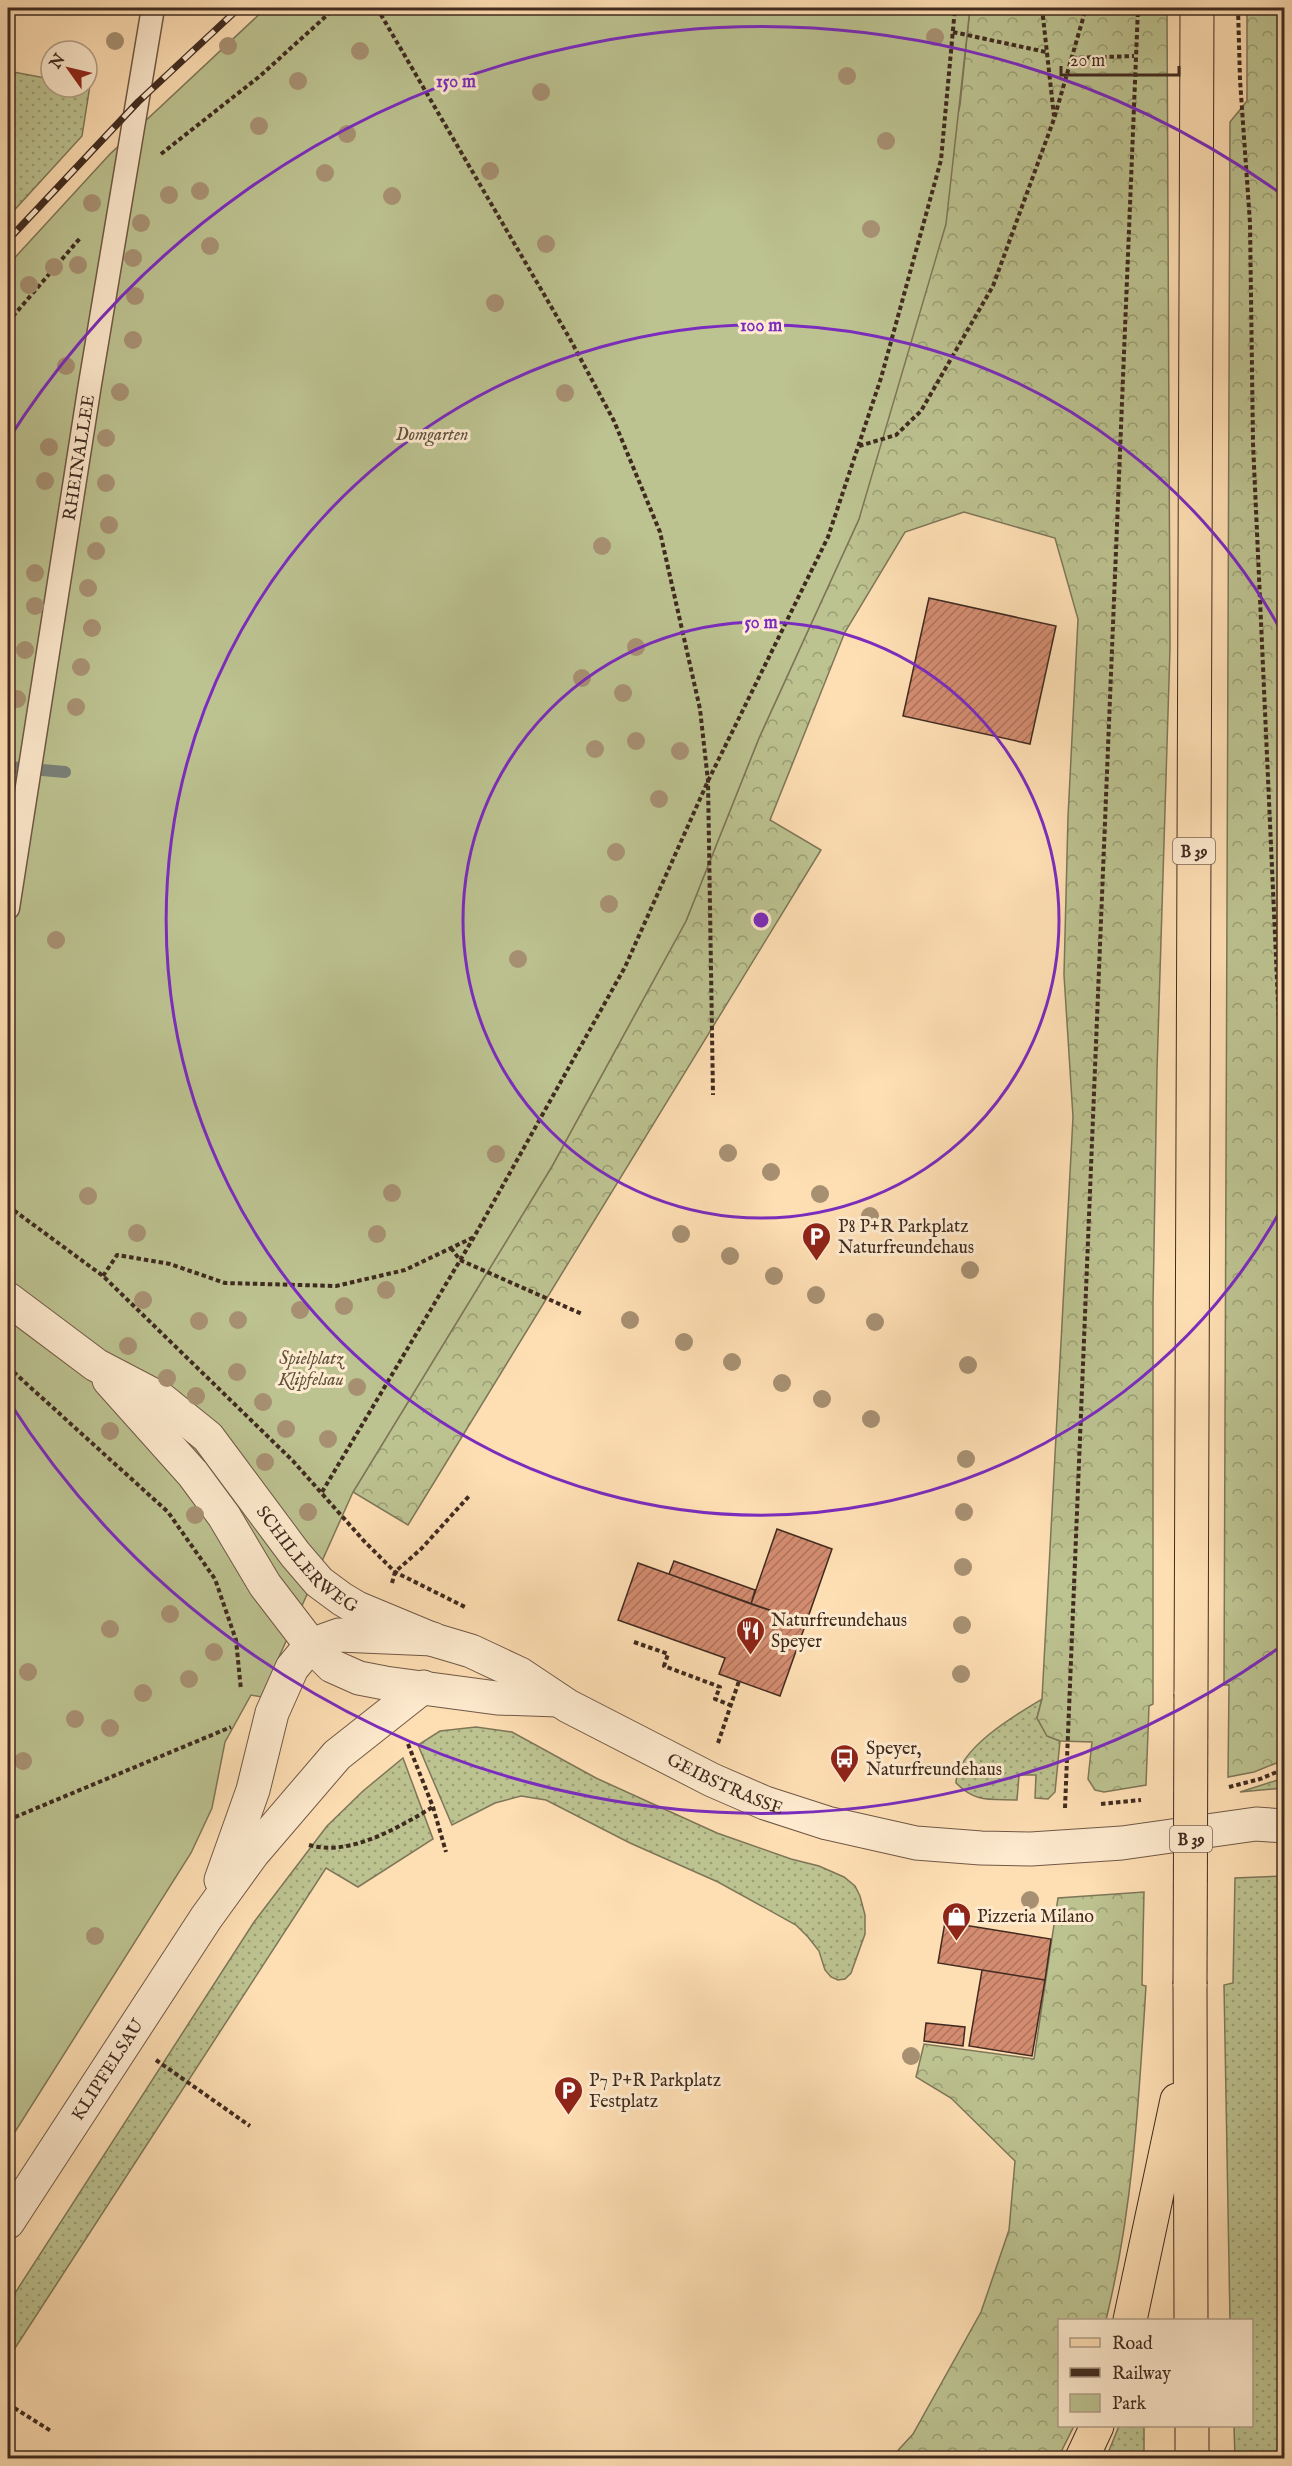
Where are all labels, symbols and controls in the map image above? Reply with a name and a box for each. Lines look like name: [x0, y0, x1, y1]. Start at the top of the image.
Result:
north arrow: [39, 39, 99, 99]
scale bar: [1061, 39, 1180, 77]
text: N: [46, 50, 70, 74]
text: 20 m: [1070, 50, 1105, 73]
text: 150 m: [436, 71, 476, 94]
text: 100 m: [740, 315, 782, 338]
street label: RHEINALLEE: [59, 393, 101, 522]
park label: Domgarten: [396, 424, 468, 447]
text: 50 m: [744, 612, 778, 635]
road number: B 39: [1173, 838, 1215, 864]
centre of rings: [751, 910, 771, 930]
place label: P8 P+R Parkplatz Naturfreundehaus: [838, 1216, 974, 1260]
parking icon: P8 P+R Parkplatz Naturfreundehaus: [801, 1220, 833, 1262]
park label: Spielplatz Klipfelsau: [277, 1348, 345, 1392]
street label: SCHILLERWEG: [250, 1502, 362, 1619]
place label: Naturfreundehaus Speyer: [771, 1610, 907, 1654]
restaurant icon: Naturfreundehaus Speyer: [734, 1614, 766, 1656]
place label: Speyer, Naturfreundehaus: [866, 1738, 1002, 1782]
bus stop icon: Speyer, Naturfreundehaus: [829, 1742, 861, 1784]
street label: GEIBSTRASSE: [662, 1749, 786, 1821]
road number: B 39: [1170, 1826, 1212, 1852]
shop icon: Pizzeria Milano: [940, 1900, 972, 1942]
place label: Pizzeria Milano: [977, 1906, 1094, 1929]
street label: KLIPFELSAU: [67, 2015, 150, 2125]
place label: P7 P+R Parkplatz Festplatz: [589, 2070, 721, 2114]
parking icon: P7 P+R Parkplatz Festplatz: [552, 2074, 584, 2116]
legend: [1058, 2319, 1253, 2427]
text: Road: [1112, 2333, 1153, 2356]
text: Railway: [1112, 2363, 1171, 2386]
text: Park: [1112, 2393, 1147, 2416]

